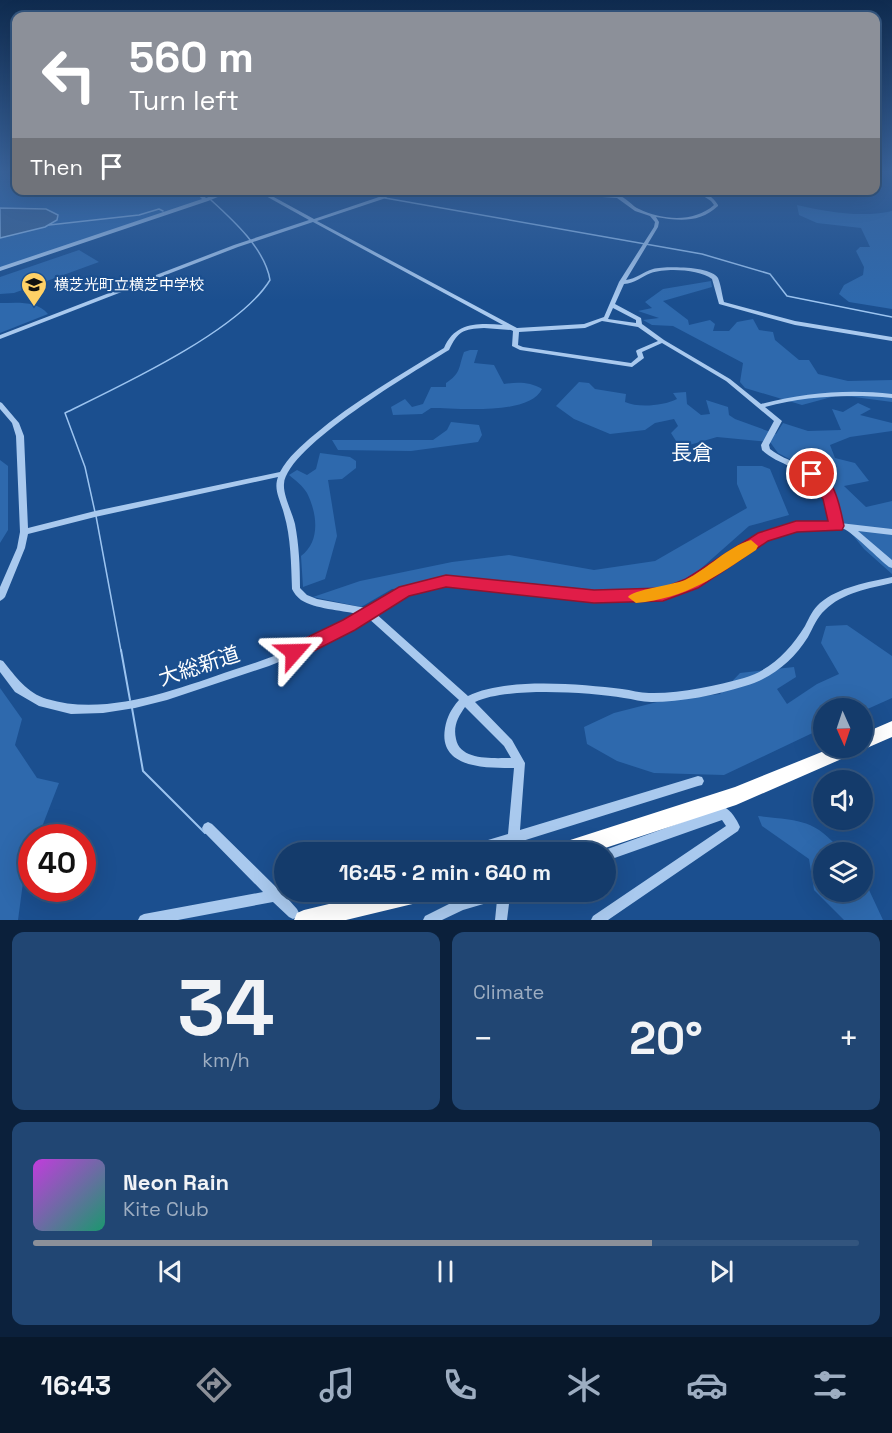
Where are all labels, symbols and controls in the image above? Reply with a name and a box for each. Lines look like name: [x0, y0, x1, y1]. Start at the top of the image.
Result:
text: 560 m: [129, 31, 254, 84]
icon: left: [30, 36, 108, 114]
text: Turn left: [129, 83, 239, 118]
icon: arrive: [95, 150, 128, 183]
text: Then: [30, 153, 83, 181]
school or university icon: 横芝光町立横芝中学校: [19, 270, 49, 308]
place label: 横芝光町立横芝中学校: [54, 275, 204, 294]
district label: 長倉: [671, 439, 713, 466]
pin: [786, 448, 837, 499]
icon: arrive: [795, 457, 828, 490]
position arrow: [262, 620, 326, 684]
street label: 大総新道: [155, 640, 243, 691]
north arrow: [813, 698, 873, 758]
map controls: [813, 698, 873, 902]
button: sound: [813, 770, 873, 830]
speed limit sign: 40: [18, 824, 96, 902]
button: layers: [813, 842, 873, 902]
text: 16:45 · 2 min · 640 m: [339, 858, 551, 886]
text: 34: [177, 958, 275, 1058]
text: Climate: [473, 979, 544, 1005]
text: 20°: [629, 1010, 703, 1067]
text: −: [473, 1018, 493, 1060]
text: +: [839, 1018, 859, 1060]
text: km/h: [202, 1047, 250, 1073]
text: Neon Rain: [123, 1168, 229, 1196]
text: Kite Club: [123, 1196, 209, 1222]
icon: previous: [154, 1255, 187, 1288]
icon: pause: [429, 1255, 462, 1288]
icon: next: [705, 1255, 738, 1288]
icon: directions: [193, 1364, 235, 1406]
icon: music: [316, 1364, 358, 1406]
icon: phone: [439, 1364, 481, 1406]
icon: climate: [563, 1364, 605, 1406]
icon: car: [686, 1364, 728, 1406]
icon: filters: [809, 1364, 851, 1406]
text: 16:43: [41, 1368, 111, 1403]

